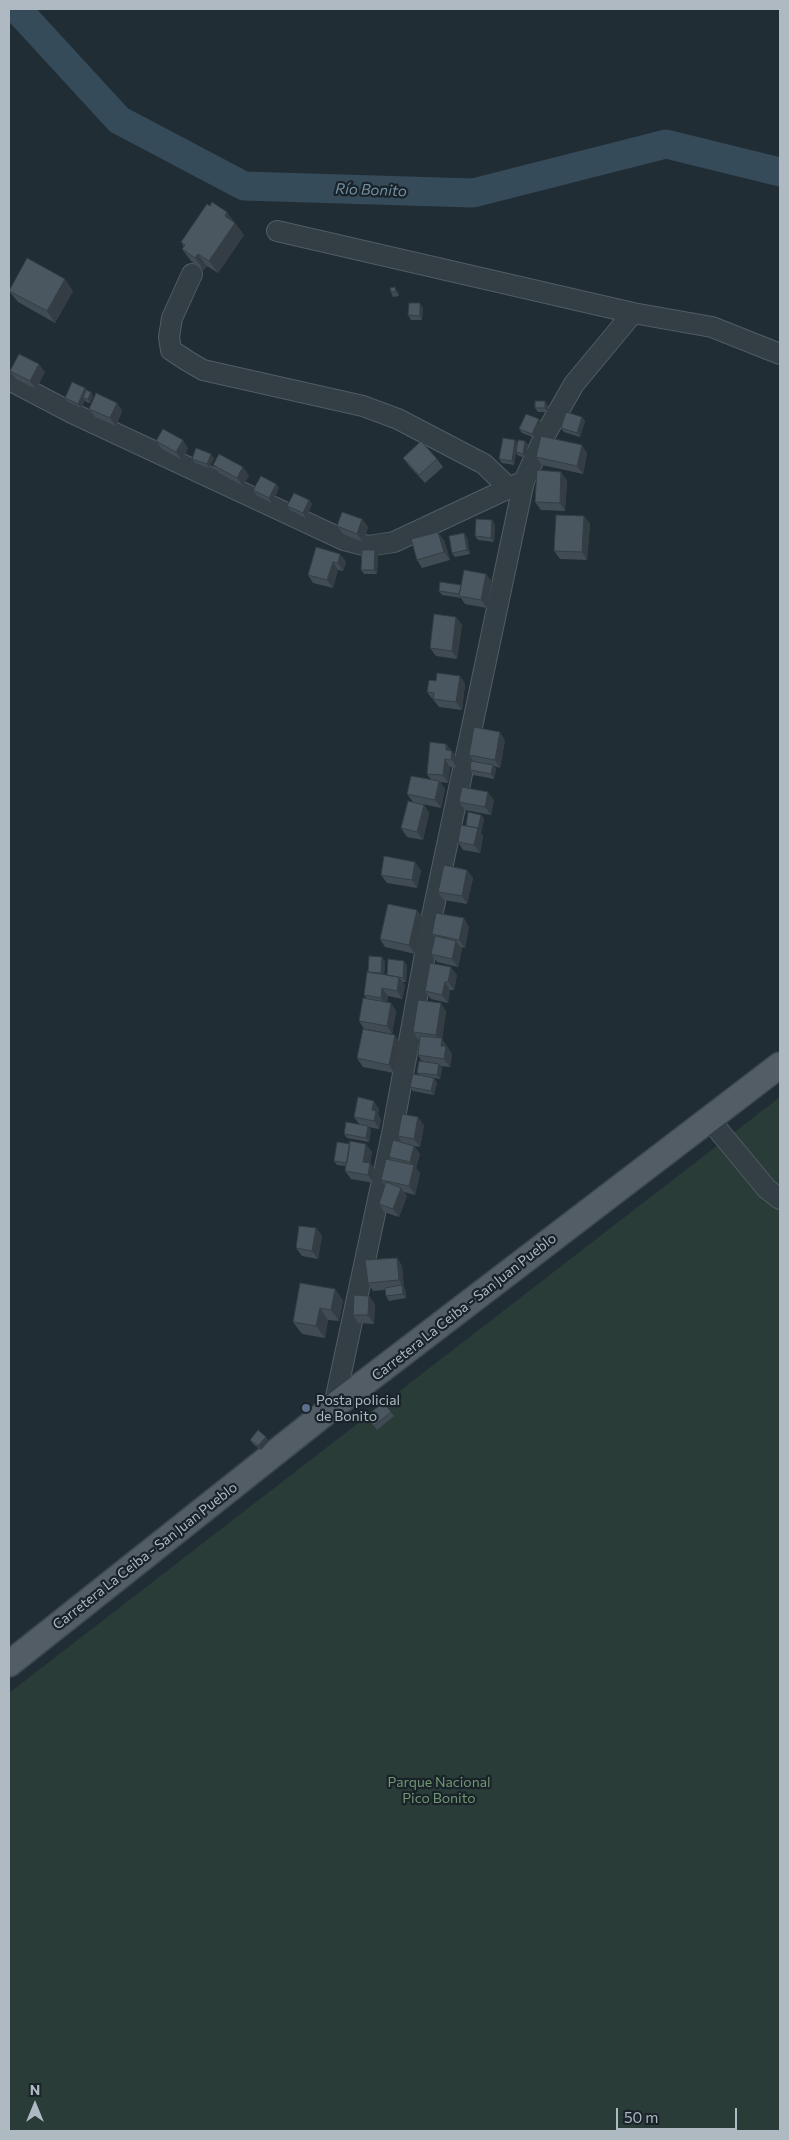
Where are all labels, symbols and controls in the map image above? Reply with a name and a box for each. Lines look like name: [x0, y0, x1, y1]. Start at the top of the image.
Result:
water label: Río Bonito: [335, 180, 407, 200]
street label: Carretera La Ceiba - San Juan Pueblo: [368, 1230, 560, 1384]
place label: Posta policial de Bonito: [316, 1392, 400, 1424]
marker: Posta policial de Bonito: [300, 1402, 312, 1414]
street label: Carretera La Ceiba - San Juan Pueblo: [49, 1479, 241, 1633]
park label: Parque Nacional Pico Bonito: [387, 1774, 491, 1806]
north arrow: [10, 2080, 60, 2130]
text: N: [30, 2081, 40, 2098]
scale bar: [619, 2098, 740, 2130]
text: 50 m: [624, 2108, 658, 2126]

